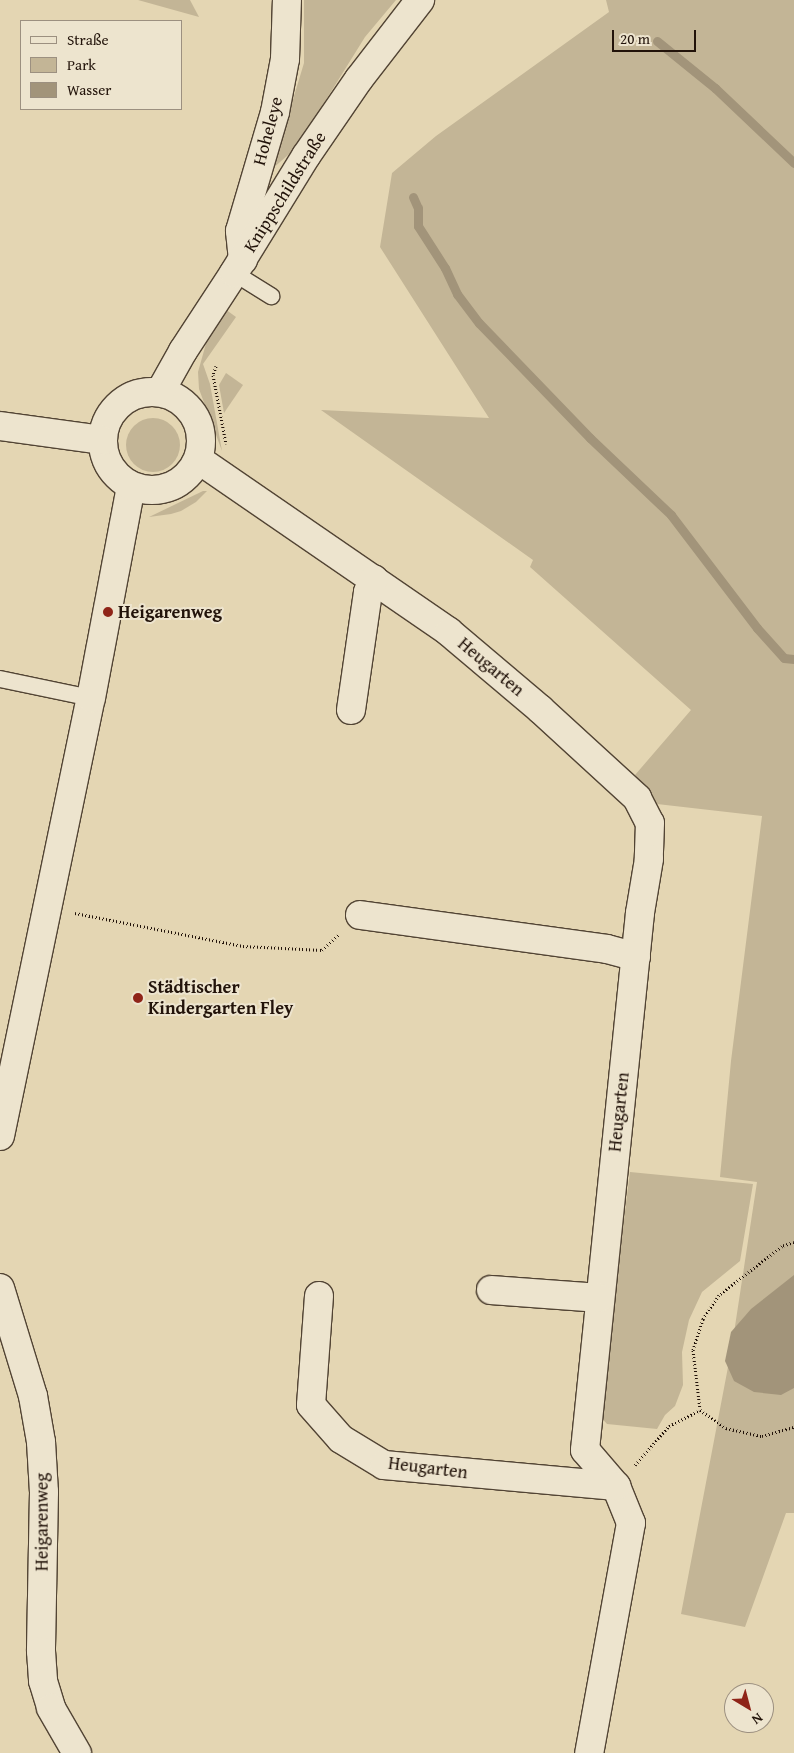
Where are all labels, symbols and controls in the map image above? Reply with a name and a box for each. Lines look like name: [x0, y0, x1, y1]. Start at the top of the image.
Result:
legend: [20, 20, 182, 110]
scale bar: [614, 20, 698, 52]
text: 20 m: [620, 28, 650, 49]
text: Straße: [67, 29, 109, 50]
text: Park: [67, 54, 96, 75]
text: Wasser: [67, 79, 111, 100]
street label: Hoheleye: [248, 94, 288, 168]
street label: Knippschildstraße: [239, 128, 331, 256]
place label: Heigarenweg: [118, 601, 222, 623]
marker: Heigarenweg: [102, 606, 114, 618]
street label: Heugarten: [453, 633, 529, 701]
place label: Städtischer Kindergarten Fley: [148, 977, 293, 1020]
marker: Städtischer Kindergarten Fley: [132, 992, 144, 1004]
street label: Heugarten: [604, 1071, 634, 1153]
street label: Heugarten: [387, 1452, 469, 1484]
street label: Heigarenweg: [31, 1473, 53, 1571]
north arrow: [724, 1683, 774, 1733]
text: N: [748, 1708, 767, 1730]

